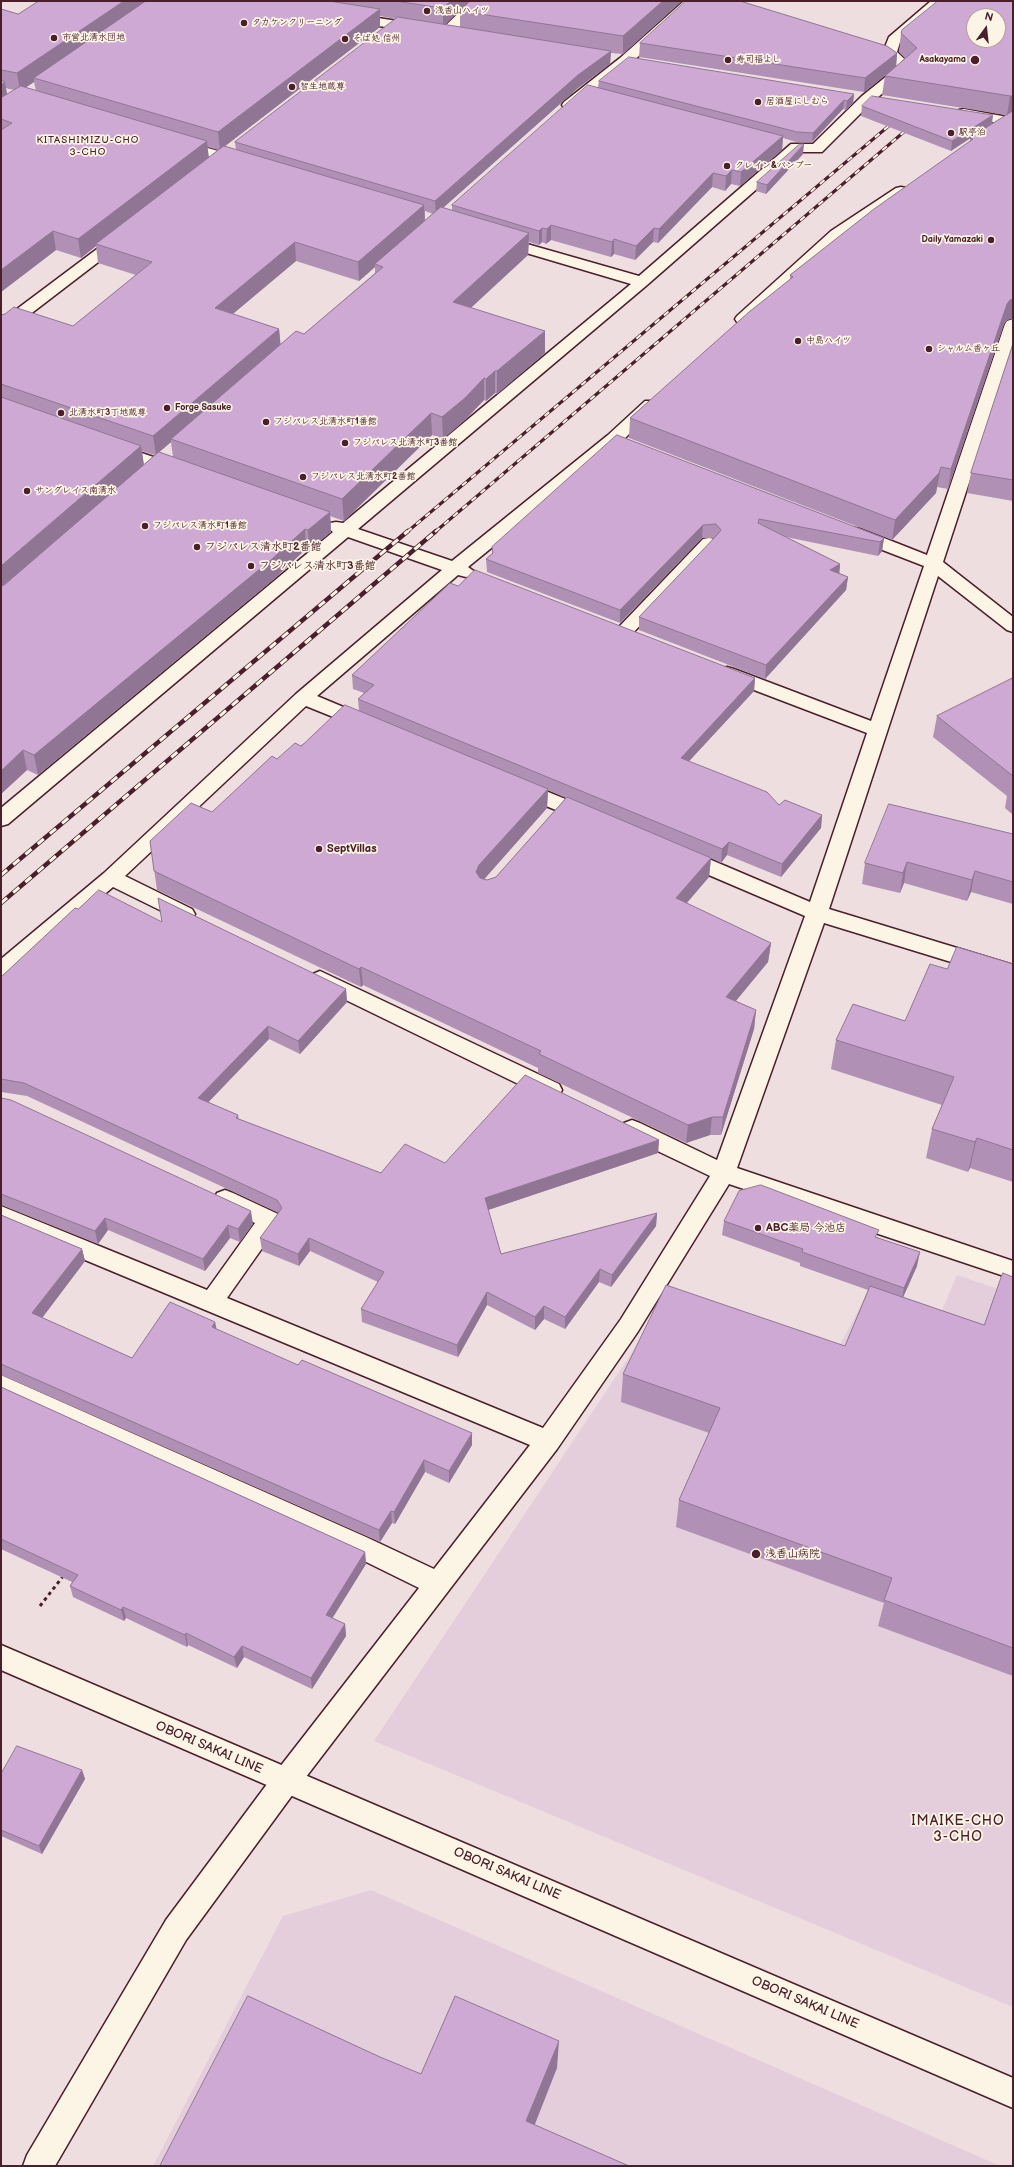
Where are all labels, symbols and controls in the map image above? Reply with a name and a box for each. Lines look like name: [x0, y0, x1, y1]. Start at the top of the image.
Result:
marker: 浅香山ハイツ: [422, 6, 432, 16]
place label: 浅香山ハイツ: [435, 6, 489, 16]
north arrow: [966, 8, 1006, 48]
text: N: [983, 10, 995, 24]
marker: タカケンクリーニング: [239, 18, 249, 28]
place label: タカケンクリーニング: [252, 18, 342, 28]
marker: 市営北清水団地: [49, 33, 59, 43]
place label: 市営北清水団地: [62, 33, 125, 43]
marker: そば処 信州: [340, 34, 350, 44]
place label: そば処 信州: [353, 34, 400, 44]
marker: Asakayama: [969, 54, 981, 66]
marker: 寿司福よし: [723, 55, 733, 65]
place label: 寿司福よし: [736, 55, 781, 65]
place label: Asakayama: [919, 55, 966, 65]
marker: 智生地蔵尊: [287, 82, 297, 92]
place label: 智生地蔵尊: [300, 82, 345, 92]
marker: 居酒屋にしむら: [753, 97, 763, 107]
place label: 居酒屋にしむら: [766, 97, 829, 107]
marker: 駅亭泊: [946, 128, 956, 138]
place label: 駅亭泊: [959, 128, 986, 138]
district label: KITASHIMIZU-CHO 3-CHO: [37, 134, 139, 158]
marker: クレイン&バンブー: [722, 161, 732, 171]
place label: クレイン&バンブー: [735, 161, 812, 171]
place label: Daily Yamazaki: [922, 235, 983, 245]
marker: Daily Yamazaki: [986, 235, 996, 245]
marker: 中島ハイツ: [793, 336, 803, 346]
place label: 中島ハイツ: [806, 336, 851, 346]
marker: シャルム香ヶ丘: [924, 344, 934, 354]
place label: シャルム香ヶ丘: [937, 344, 1000, 354]
marker: Forge Sasuke: [162, 403, 172, 413]
place label: Forge Sasuke: [175, 403, 231, 413]
marker: 北清水町3丁地蔵尊: [56, 408, 66, 418]
place label: 北清水町3丁地蔵尊: [69, 408, 146, 418]
marker: フジパレス北清水町1番館: [261, 417, 271, 427]
place label: フジパレス北清水町1番館: [274, 417, 377, 427]
marker: フジパレス北清水町3番館: [340, 438, 350, 448]
place label: フジパレス北清水町3番館: [353, 438, 457, 448]
marker: フジパレス北清水町2番館: [298, 472, 308, 482]
place label: フジパレス北清水町2番館: [311, 472, 415, 482]
marker: サングレイス南清水: [22, 486, 32, 496]
place label: サングレイス南清水: [35, 486, 116, 496]
marker: フジパレス清水町1番館: [140, 521, 150, 531]
place label: フジパレス清水町1番館: [153, 521, 247, 531]
place label: フジパレス清水町2番館: [205, 540, 322, 554]
marker: フジパレス清水町2番館: [192, 542, 202, 552]
place label: フジパレス清水町3番館: [259, 559, 375, 573]
marker: フジパレス清水町3番館: [246, 561, 256, 571]
place label: SeptVillas: [327, 842, 377, 856]
marker: SeptVillas: [314, 844, 324, 854]
place label: ABC薬局 今池店: [766, 1221, 846, 1235]
marker: ABC薬局 今池店: [753, 1223, 763, 1233]
place label: 浅香山病院: [765, 1547, 820, 1561]
marker: 浅香山病院: [750, 1548, 762, 1560]
street label: OBORI SAKAI LINE: [153, 1718, 265, 1778]
district label: IMAIKE-CHO 3-CHO: [911, 1813, 1005, 1846]
street label: OBORI SAKAI LINE: [451, 1844, 563, 1904]
street label: OBORI SAKAI LINE: [749, 1973, 861, 2033]

